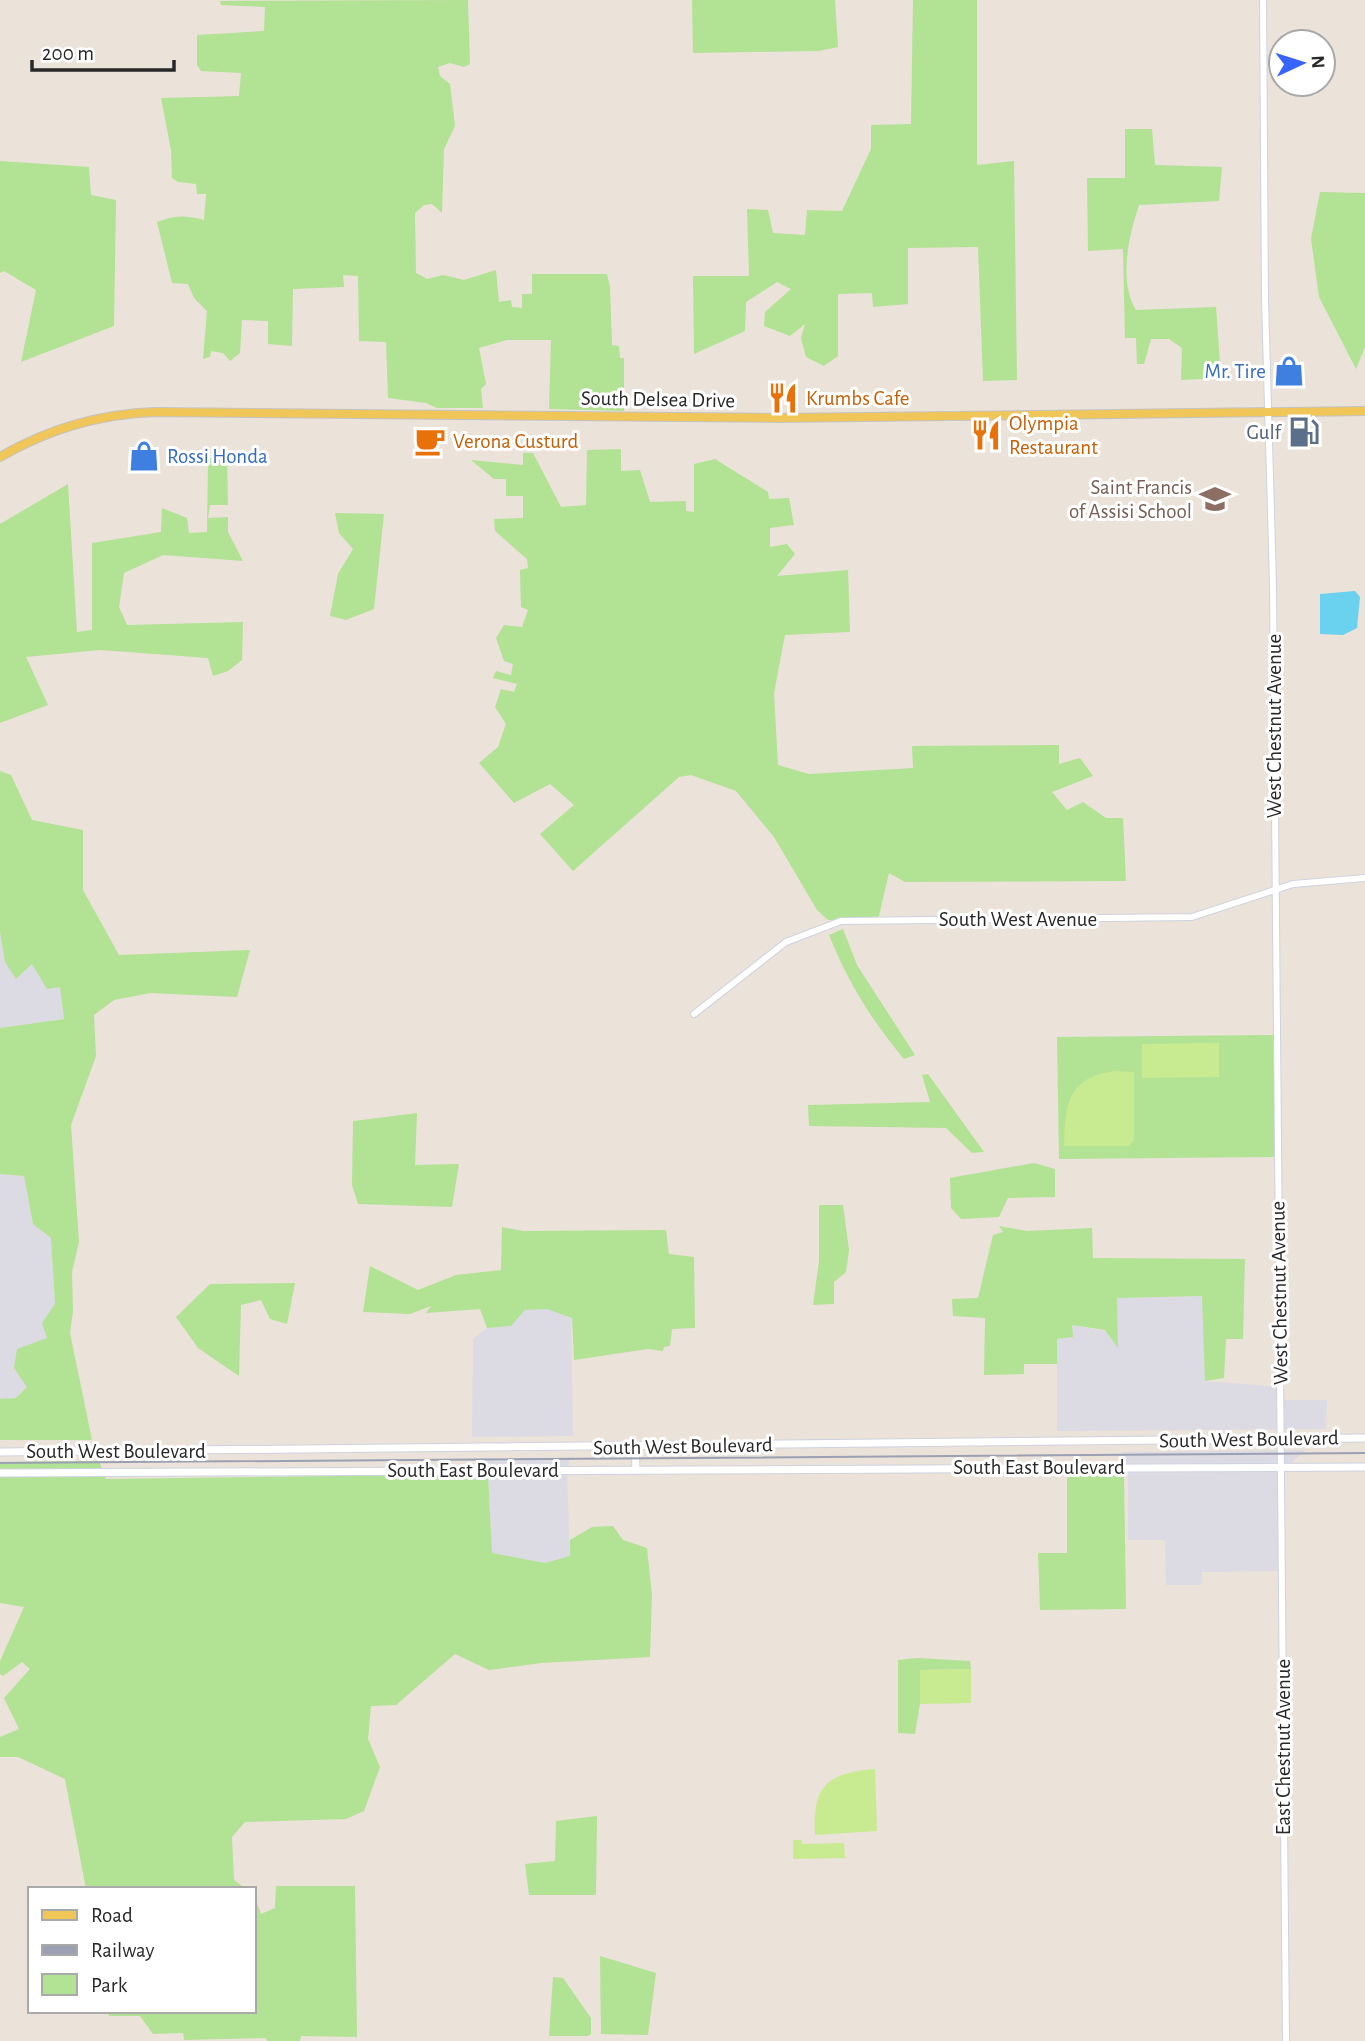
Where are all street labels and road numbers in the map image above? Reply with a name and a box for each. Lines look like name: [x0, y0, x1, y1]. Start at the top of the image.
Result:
street label: South Delsea Drive: [581, 388, 735, 411]
street label: West Chestnut Avenue: [1264, 634, 1285, 818]
street label: South West Avenue: [939, 909, 1097, 930]
street label: West Chestnut Avenue: [1267, 1201, 1292, 1385]
street label: South West Boulevard: [1159, 1427, 1339, 1452]
street label: South West Boulevard: [593, 1434, 773, 1459]
street label: South West Boulevard: [26, 1441, 206, 1462]
street label: South East Boulevard: [953, 1457, 1125, 1478]
street label: South East Boulevard: [387, 1460, 559, 1481]
street label: East Chestnut Avenue: [1273, 1659, 1294, 1835]

